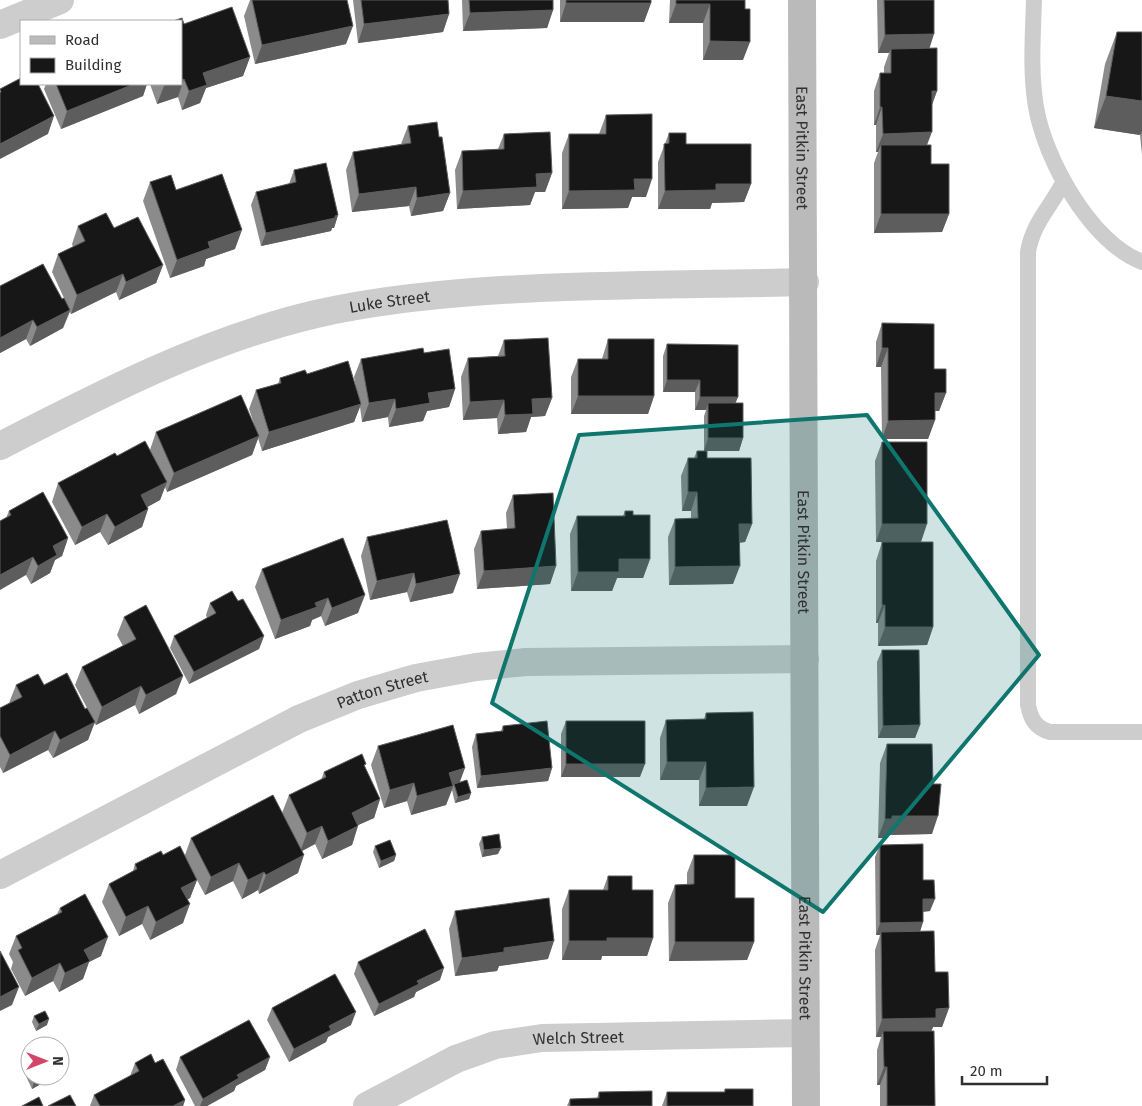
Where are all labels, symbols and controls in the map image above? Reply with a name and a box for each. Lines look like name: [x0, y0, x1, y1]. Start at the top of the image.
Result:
legend: [20, 20, 182, 85]
text: Road: [65, 31, 100, 49]
text: Building: [65, 56, 121, 74]
street label: East Pitkin Street: [793, 86, 812, 210]
street label: Luke Street: [347, 286, 431, 316]
street label: East Pitkin Street: [794, 490, 814, 614]
street label: Patton Street: [334, 666, 430, 712]
street label: East Pitkin Street: [796, 896, 815, 1020]
street label: Welch Street: [532, 1027, 624, 1049]
north arrow: [20, 1036, 70, 1086]
scale bar: [962, 1054, 1047, 1086]
text: N: [49, 1056, 66, 1066]
text: 20 m: [970, 1062, 1003, 1080]

